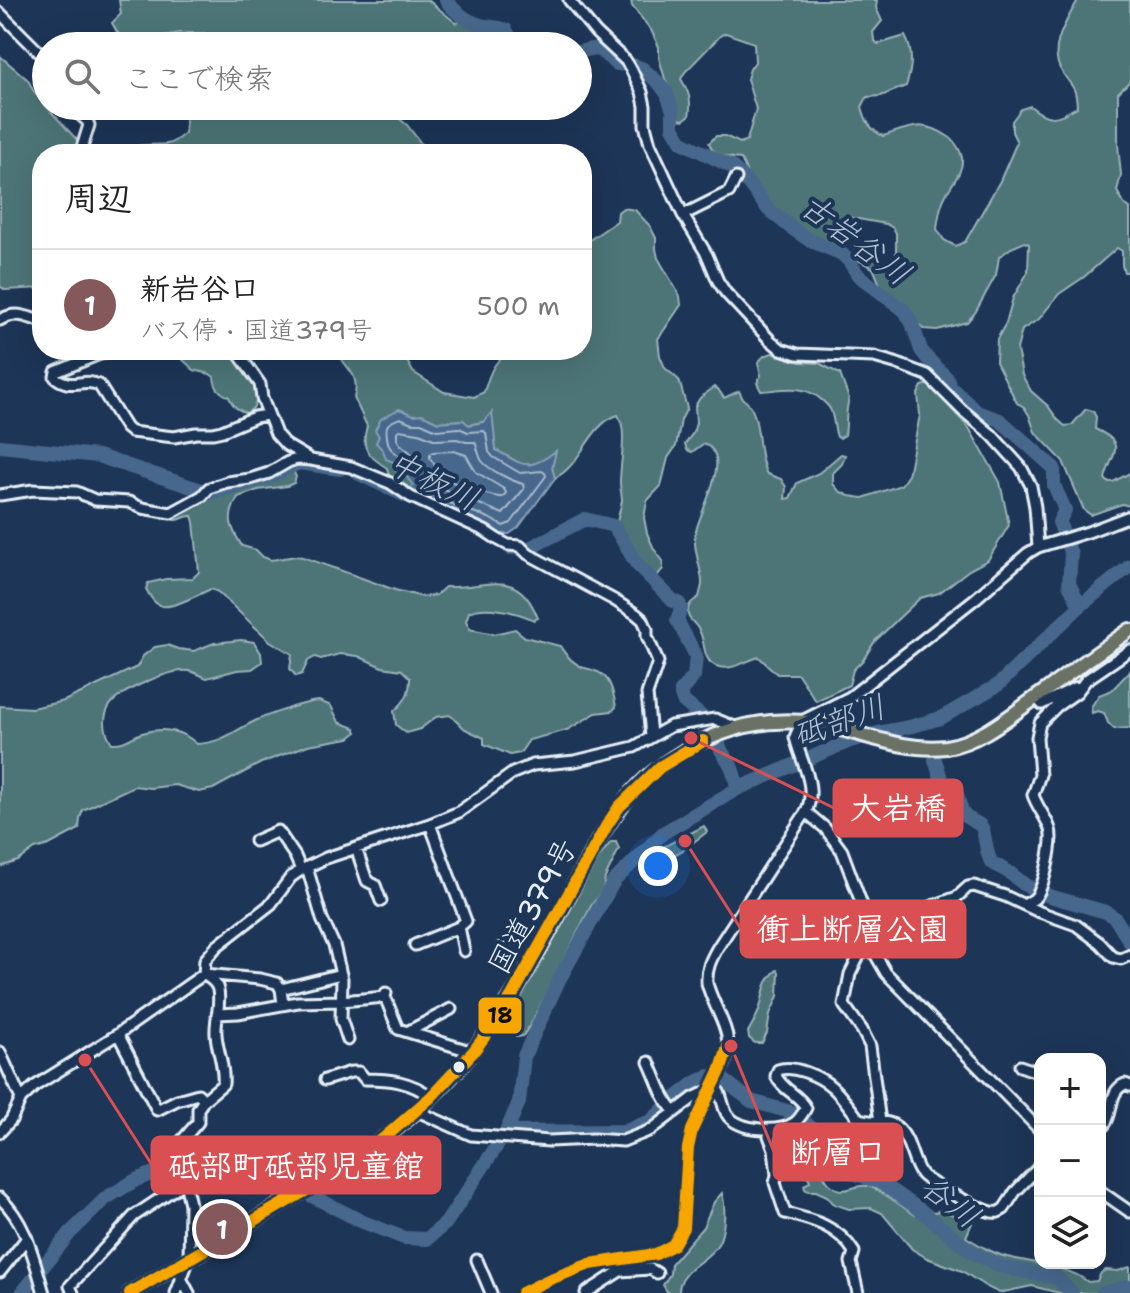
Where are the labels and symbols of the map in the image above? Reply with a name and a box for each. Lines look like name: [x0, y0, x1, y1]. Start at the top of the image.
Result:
water label: 古岩谷川: [792, 183, 920, 295]
water label: 中板川: [381, 440, 487, 520]
water label: 砥部川: [787, 684, 891, 756]
callout: 大岩橋: [834, 780, 962, 836]
text: 大岩橋: [850, 786, 946, 829]
street label: 国道379号: [478, 831, 586, 981]
your location: [638, 846, 678, 886]
callout: 衝上断層公園: [741, 901, 965, 957]
text: 衝上断層公園: [757, 907, 949, 950]
line badge: 18: [477, 996, 523, 1035]
text: 18: [487, 1001, 513, 1030]
unlabelled marker: [451, 1059, 467, 1075]
callout: 断層口: [774, 1124, 902, 1180]
text: 断層口: [790, 1130, 886, 1173]
callout: 砥部町砥部児童館: [152, 1137, 440, 1193]
text: 砥部町砥部児童館: [168, 1144, 424, 1187]
water label: 谷川: [913, 1164, 989, 1238]
pin: 1: [196, 1199, 248, 1259]

